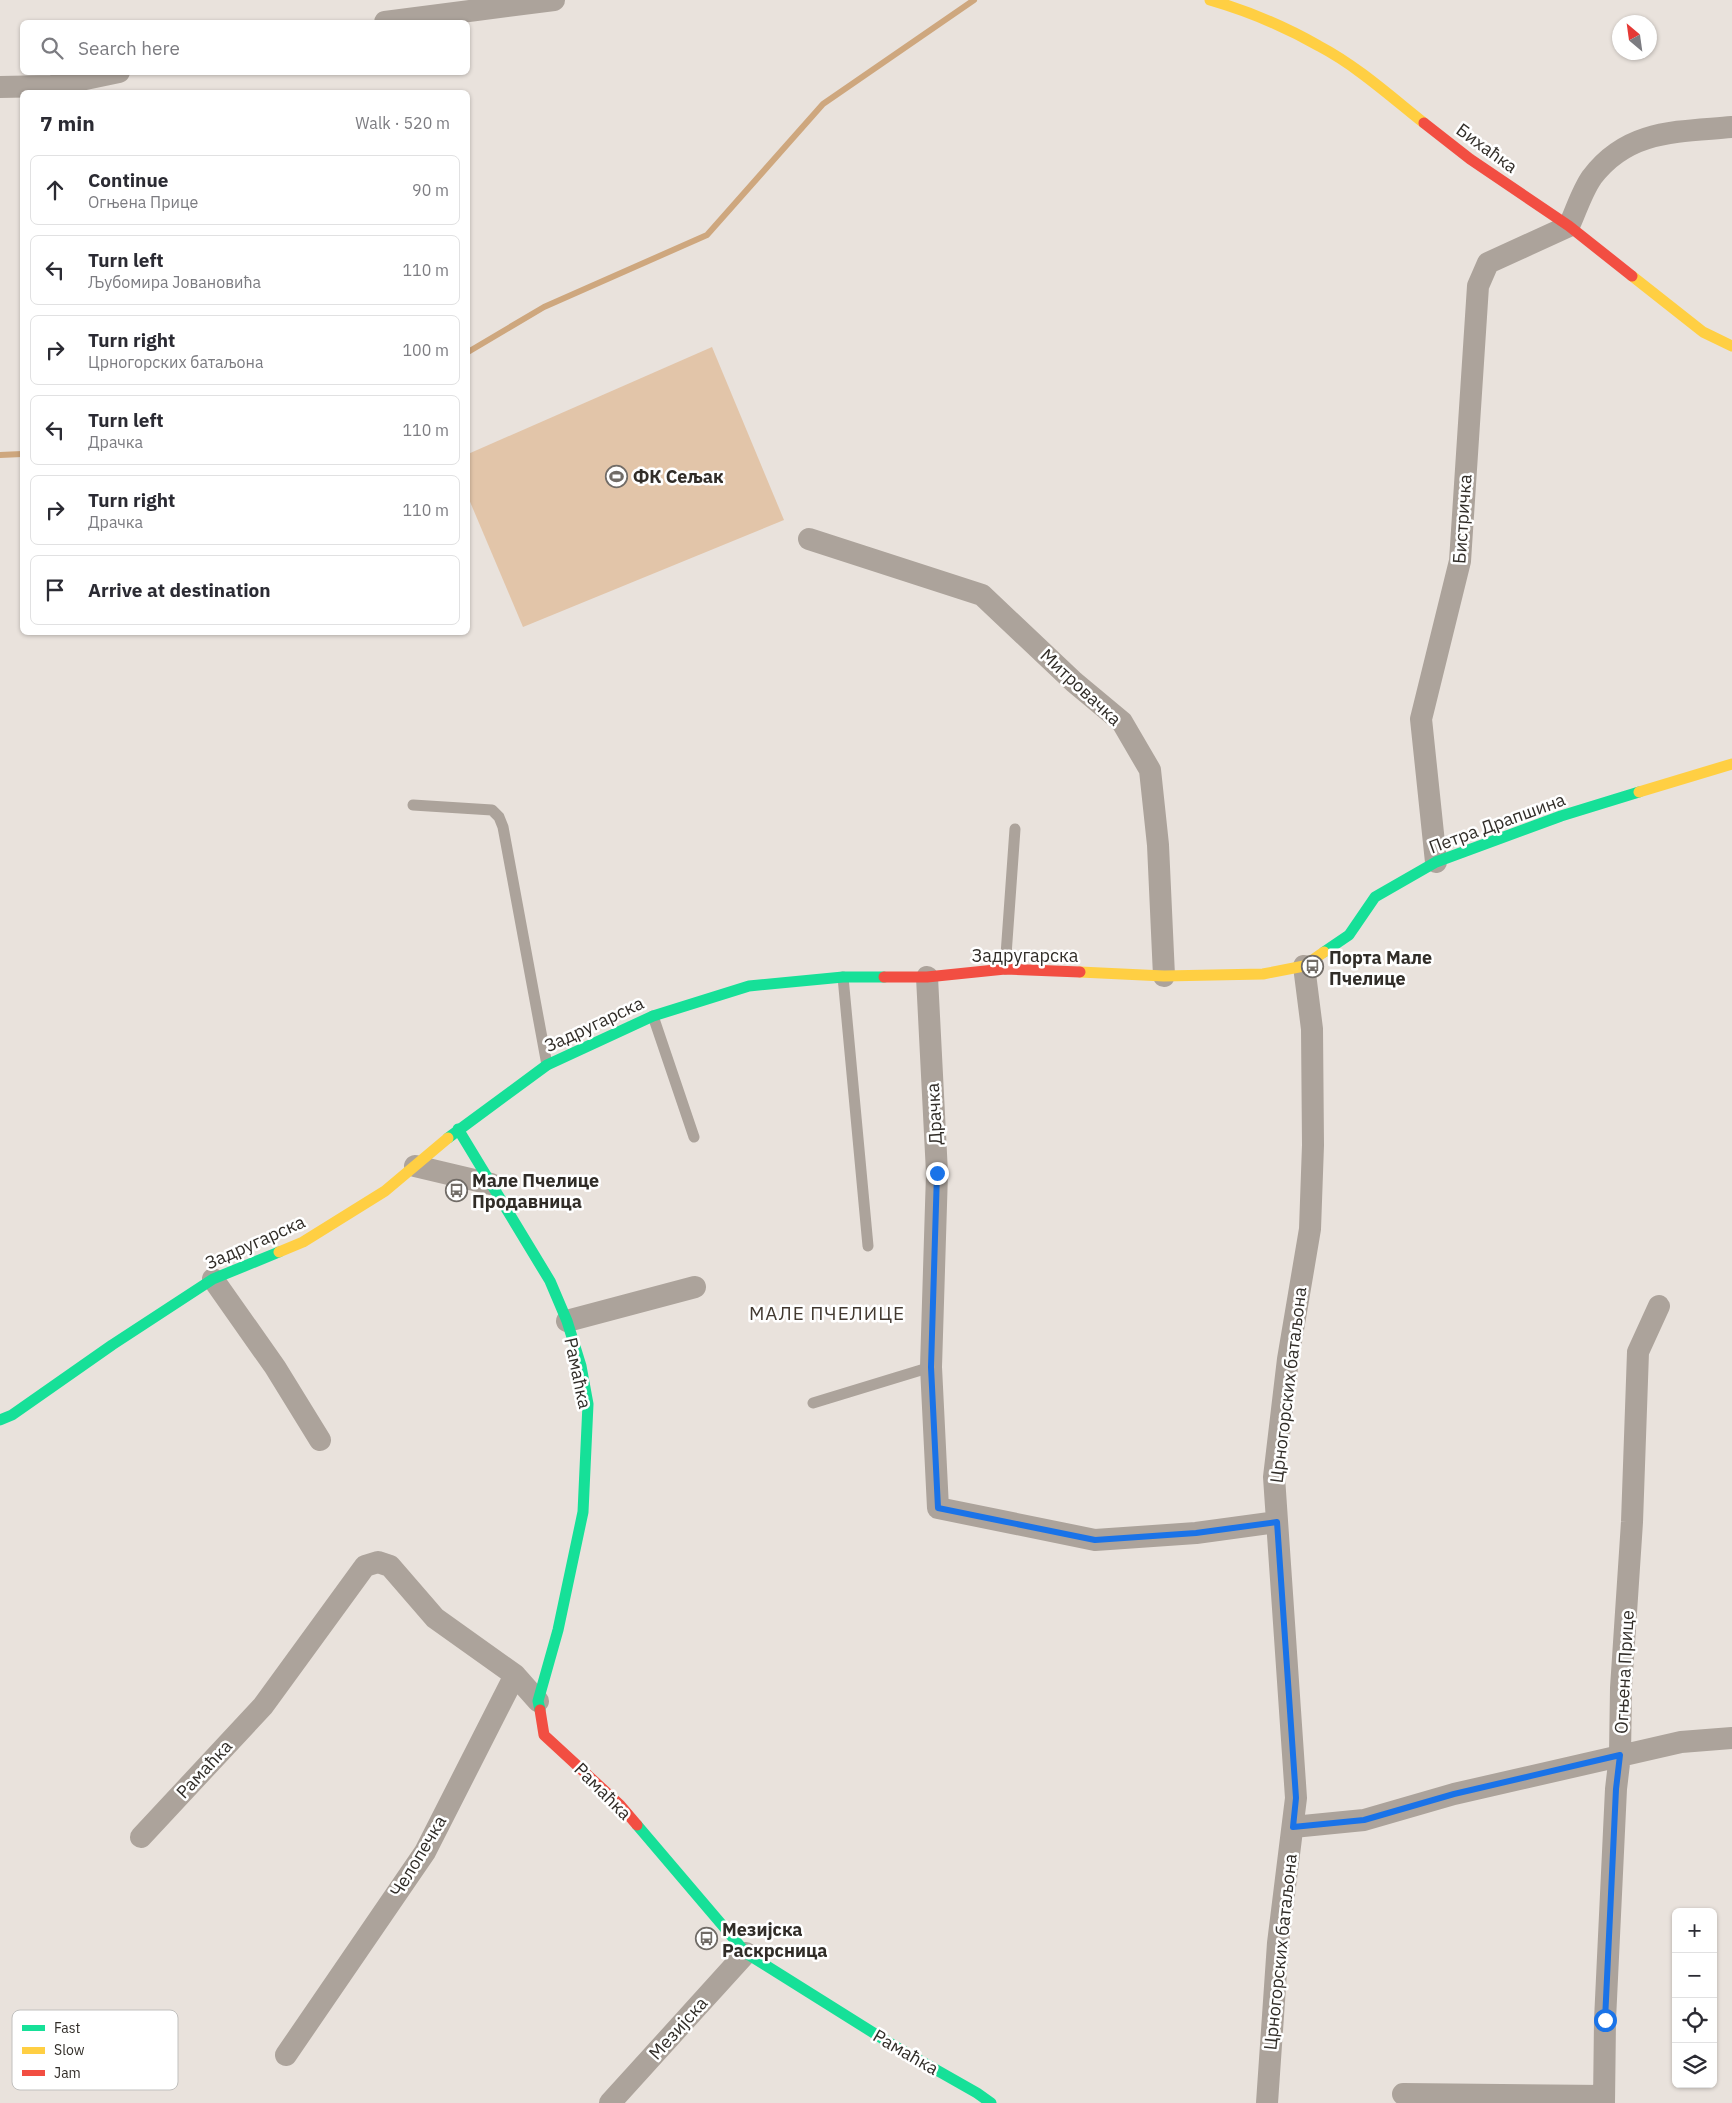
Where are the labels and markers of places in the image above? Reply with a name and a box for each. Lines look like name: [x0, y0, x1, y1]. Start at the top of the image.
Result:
sports icon: ФК Сељак: [605, 464, 629, 488]
place label: ФК Сељак: [633, 465, 724, 488]
place label: Порта Мале Пчелице: [1329, 946, 1432, 990]
bus stop icon: Порта Мале Пчелице: [1301, 955, 1325, 979]
place label: Мале Пчелице Продавница: [472, 1169, 599, 1213]
bus stop icon: Мале Пчелице Продавница: [444, 1178, 468, 1202]
place label: Мезијска Раскрсница: [722, 1918, 828, 1962]
bus stop icon: Мезијска Раскрсница: [694, 1927, 718, 1951]

